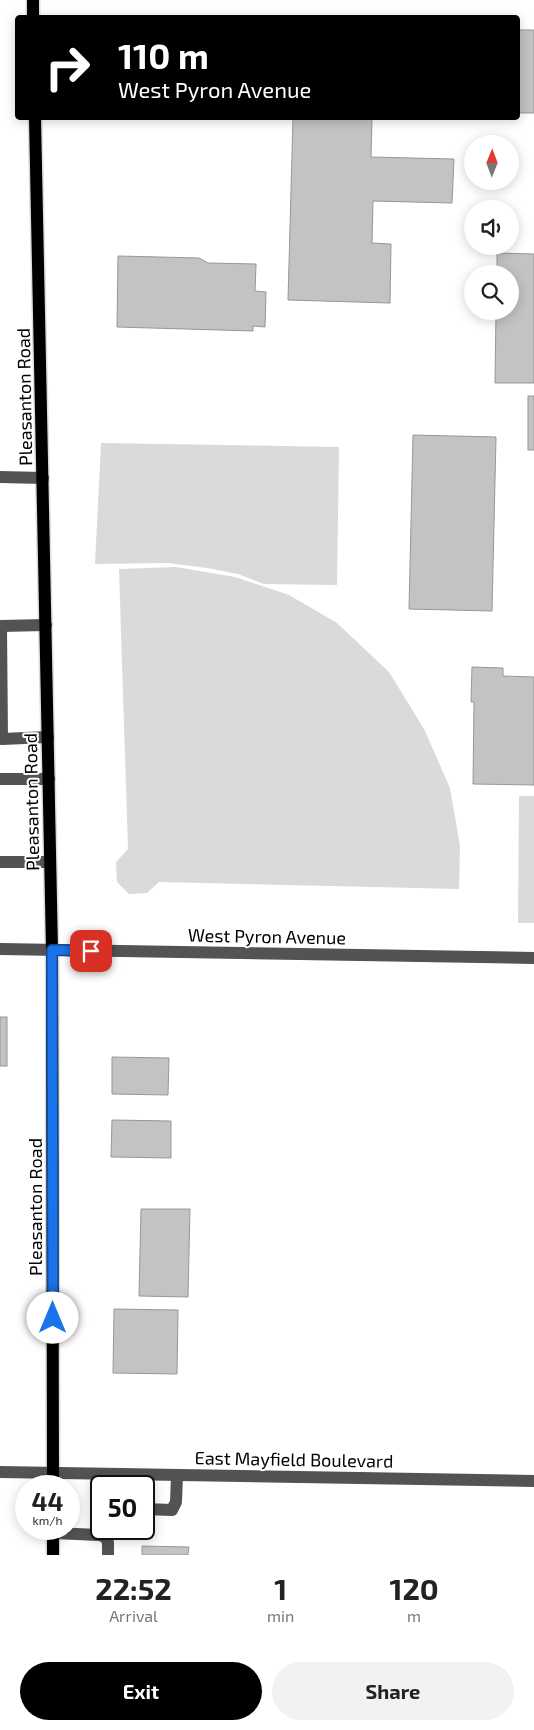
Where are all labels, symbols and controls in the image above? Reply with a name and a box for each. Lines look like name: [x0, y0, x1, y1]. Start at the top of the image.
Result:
text: 110 m: [118, 34, 209, 76]
icon: right: [35, 35, 100, 100]
text: West Pyron Avenue: [118, 76, 311, 102]
north arrow: [464, 135, 519, 190]
map controls: [464, 135, 519, 320]
button: sound: [464, 200, 519, 255]
button: search: [464, 265, 519, 320]
street label: Pleasanton Road: [12, 328, 36, 466]
street label: Pleasanton Road: [19, 733, 43, 871]
street label: West Pyron Avenue: [188, 924, 346, 948]
pin: [70, 930, 112, 972]
icon: arrive: [77, 937, 105, 965]
street label: Pleasanton Road: [24, 1138, 46, 1276]
position arrow: [26, 1291, 78, 1343]
street label: East Mayfield Boulevard: [194, 1446, 394, 1472]
speed limit sign: 50: [90, 1475, 155, 1540]
text: 44: [32, 1486, 63, 1516]
text: km/h: [33, 1513, 62, 1527]
text: 22:52: [95, 1570, 172, 1606]
text: 1: [274, 1570, 287, 1606]
text: 120: [389, 1570, 439, 1606]
text: Arrival: [109, 1606, 158, 1625]
text: min: [267, 1606, 294, 1625]
text: m: [407, 1606, 421, 1625]
button: Exit: [20, 1662, 262, 1720]
button: Share: [272, 1662, 514, 1720]

